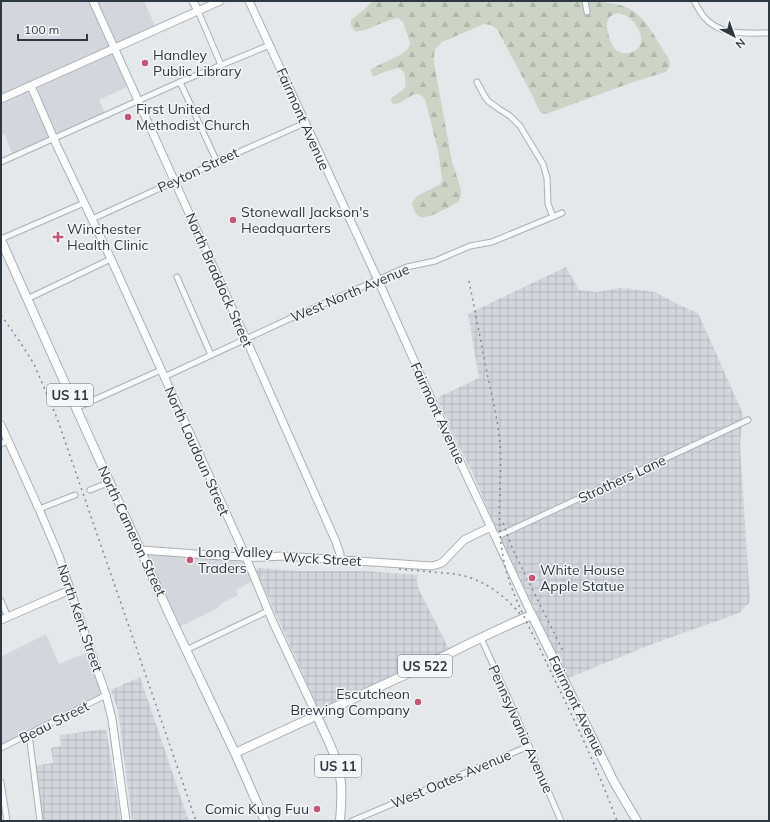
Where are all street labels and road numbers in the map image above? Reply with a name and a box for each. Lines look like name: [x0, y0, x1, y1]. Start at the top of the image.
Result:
street label: Fairmont Avenue: [272, 65, 334, 173]
street label: Peyton Street: [155, 143, 241, 197]
street label: North Braddock Street: [181, 210, 257, 350]
street label: West North Avenue: [288, 260, 412, 326]
street label: Fairmont Avenue: [407, 359, 469, 467]
road number: US 11: [47, 384, 93, 406]
street label: North Loudoun Street: [160, 384, 234, 518]
street label: Strothers Lane: [575, 451, 669, 507]
street label: North Cameron Street: [94, 463, 170, 599]
street label: Wyck Street: [282, 548, 362, 570]
street label: North Kent Street: [53, 562, 107, 674]
street label: Fairmont Avenue: [545, 653, 609, 759]
road number: US 522: [398, 655, 452, 677]
street label: Pennsylvania Avenue: [485, 662, 557, 796]
street label: Beau Street: [16, 697, 92, 747]
street label: West Oates Avenue: [388, 746, 514, 812]
road number: US 11: [315, 755, 361, 777]

